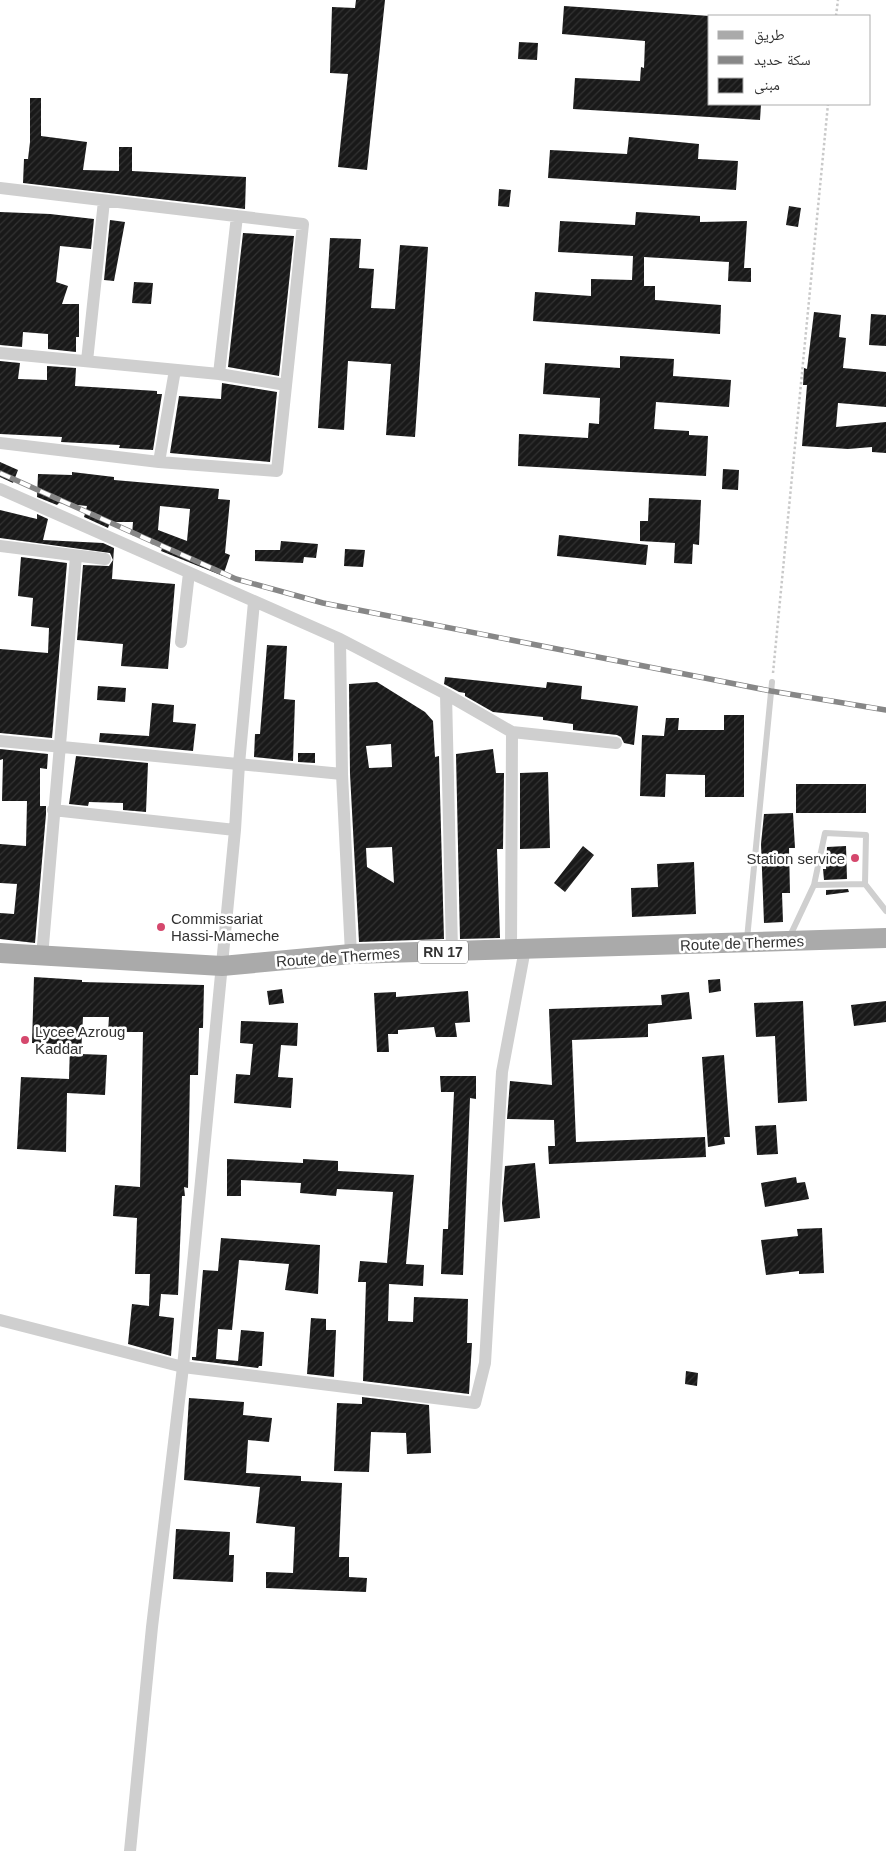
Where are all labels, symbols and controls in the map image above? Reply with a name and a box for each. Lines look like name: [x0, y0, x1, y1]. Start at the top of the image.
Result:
legend: [708, 15, 871, 105]
text: طريق: [754, 26, 785, 45]
text: سكة حديد: [754, 51, 811, 68]
text: مبنى: [754, 76, 780, 95]
place label: Station service: [747, 850, 845, 867]
marker: Station service: [849, 852, 861, 864]
place label: Commissariat Hassi-Mameche: [171, 910, 279, 944]
marker: Commissariat Hassi-Mameche: [155, 921, 167, 933]
street label: Route de Thermes: [680, 932, 804, 954]
road number: RN 17: [418, 940, 468, 964]
street label: Route de Thermes: [276, 944, 400, 970]
place label: Lycee Azroug Kaddar: [35, 1023, 125, 1057]
marker: Lycee Azroug Kaddar: [19, 1034, 31, 1046]

